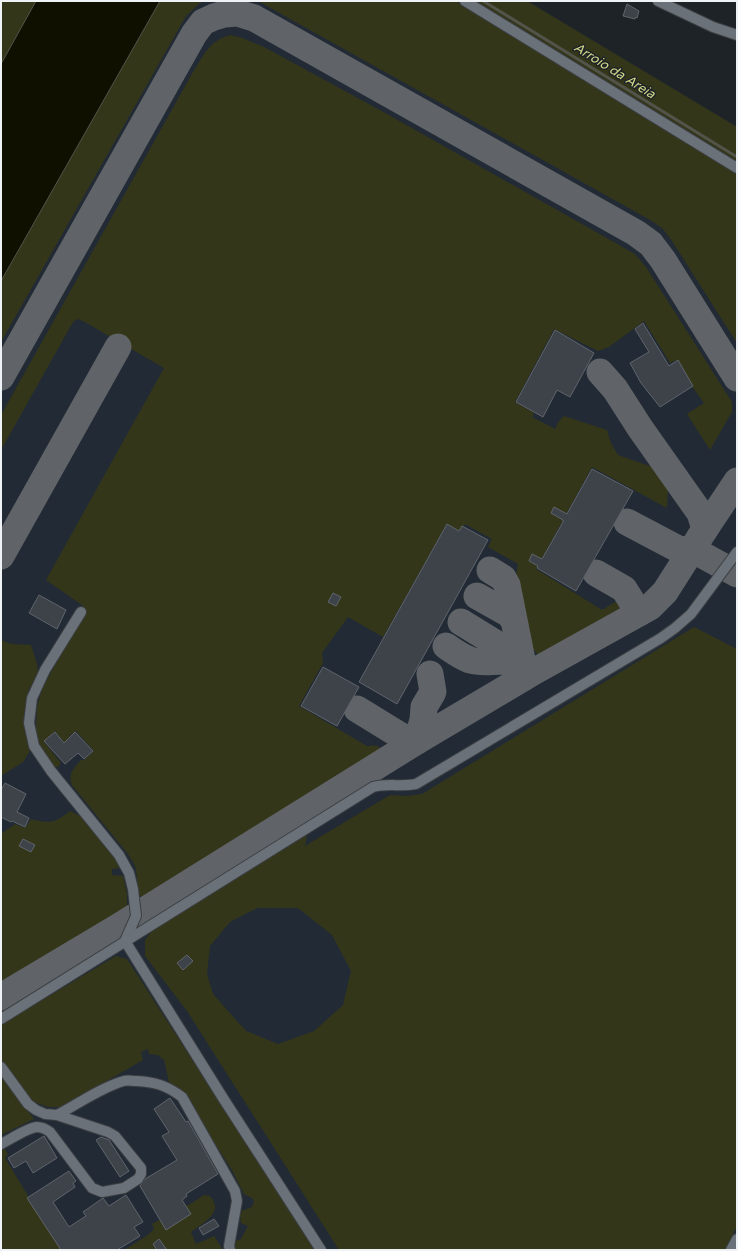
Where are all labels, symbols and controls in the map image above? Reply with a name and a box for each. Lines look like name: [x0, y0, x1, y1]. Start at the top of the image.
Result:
water label: Arroio da Areia: [571, 39, 659, 103]

